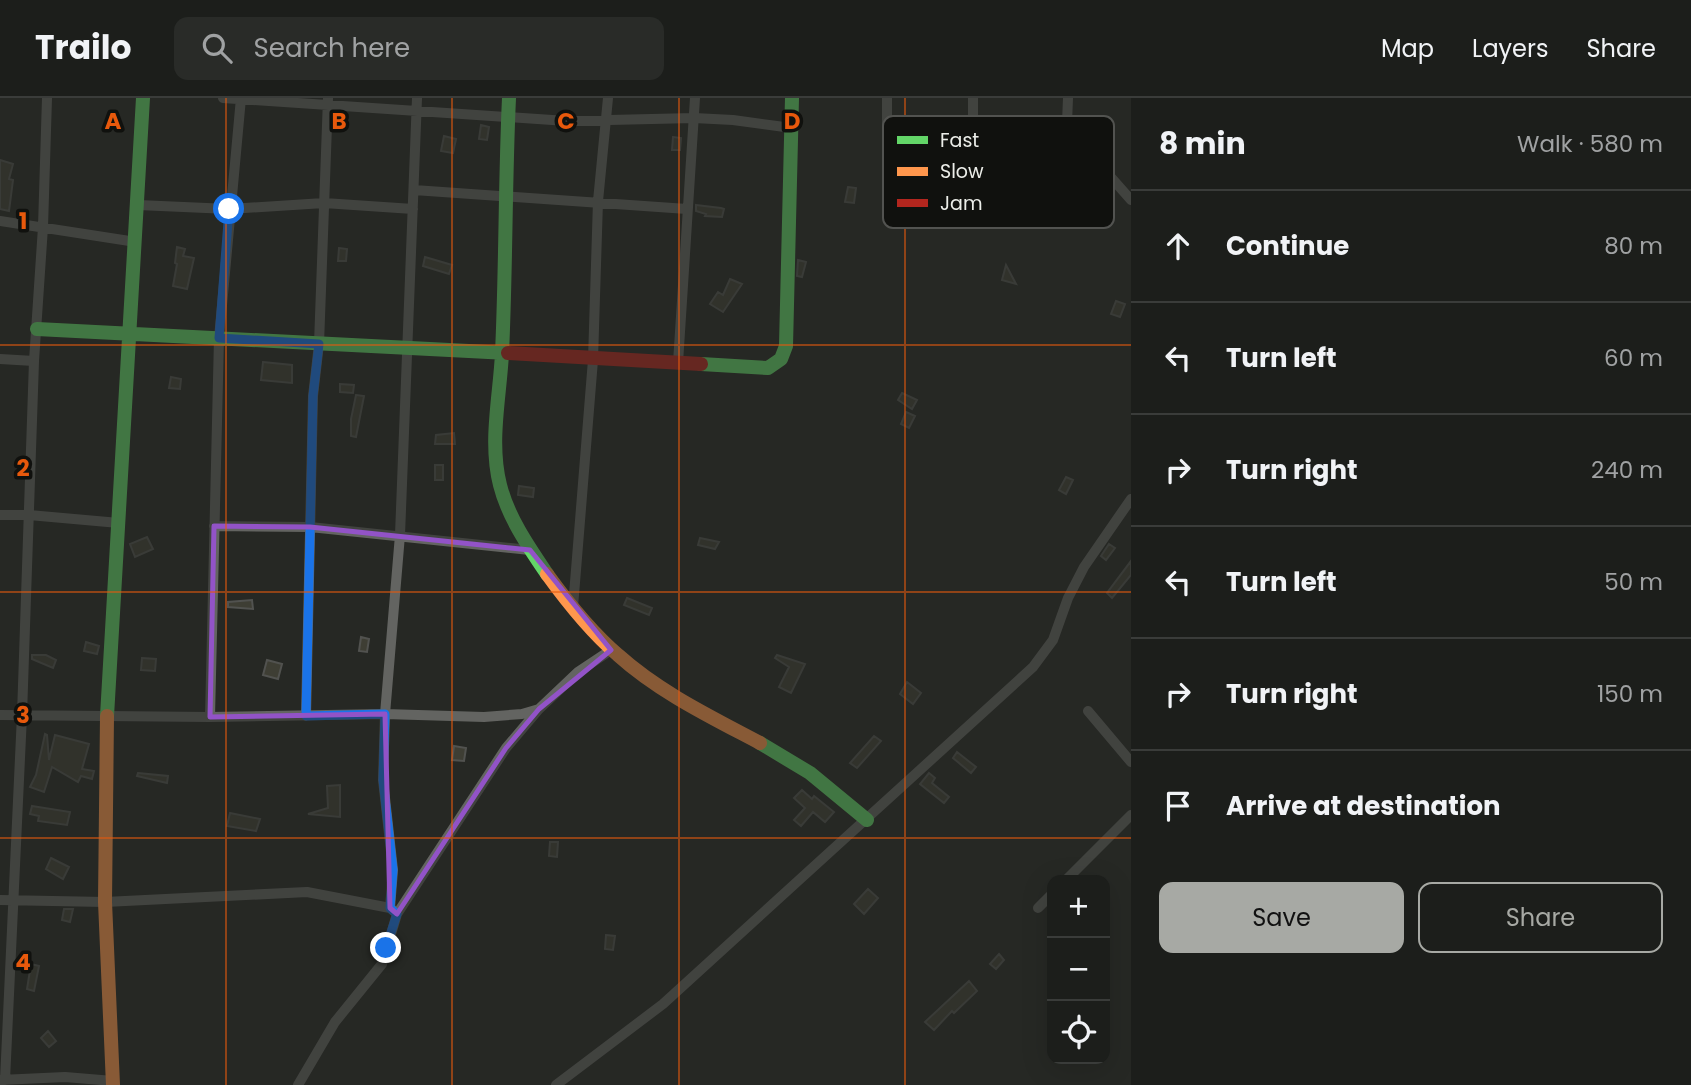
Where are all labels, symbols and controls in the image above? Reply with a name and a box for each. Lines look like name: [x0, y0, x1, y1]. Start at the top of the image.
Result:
search box: [174, 17, 664, 80]
text: Trailo: [35, 24, 132, 71]
icon: search: [198, 29, 236, 67]
text: Search here: [254, 30, 410, 66]
text: Map: [1381, 32, 1434, 65]
text: Layers: [1472, 32, 1548, 65]
text: Share: [1586, 32, 1656, 65]
text: A: [105, 105, 122, 137]
text: B: [331, 105, 347, 137]
text: C: [557, 105, 575, 137]
text: D: [784, 105, 800, 137]
legend: [883, 116, 1114, 228]
text: 8 min: [1159, 122, 1246, 165]
text: Fast: [940, 127, 979, 154]
text: Walk · 580 m: [1517, 128, 1663, 160]
text: Slow: [940, 158, 984, 185]
text: Jam: [940, 190, 982, 217]
route start: [213, 193, 244, 224]
text: 1: [19, 205, 27, 237]
icon: ahead: [1159, 227, 1197, 265]
text: Continue: [1226, 228, 1349, 264]
text: 80 m: [1604, 230, 1663, 262]
icon: left: [1159, 339, 1197, 377]
text: Turn left: [1226, 340, 1337, 376]
text: 60 m: [1604, 342, 1663, 374]
icon: right: [1159, 451, 1197, 489]
text: 2: [16, 452, 30, 484]
text: Turn right: [1226, 452, 1358, 488]
text: 240 m: [1591, 454, 1663, 486]
icon: left: [1159, 563, 1197, 601]
text: Turn left: [1226, 564, 1337, 600]
text: 50 m: [1604, 566, 1663, 598]
icon: right: [1159, 675, 1197, 713]
text: Turn right: [1226, 676, 1358, 712]
text: 150 m: [1597, 678, 1663, 710]
text: 3: [16, 699, 30, 731]
icon: arrive: [1159, 787, 1197, 825]
text: Arrive at destination: [1226, 788, 1501, 824]
map controls: [1047, 875, 1110, 1064]
button: +: [1047, 875, 1110, 938]
button: Save: [1159, 882, 1404, 953]
button: Share: [1418, 882, 1663, 953]
route end: [370, 932, 401, 963]
button: −: [1047, 938, 1110, 1001]
text: 4: [15, 946, 31, 978]
button: locate: [1047, 1001, 1110, 1064]

